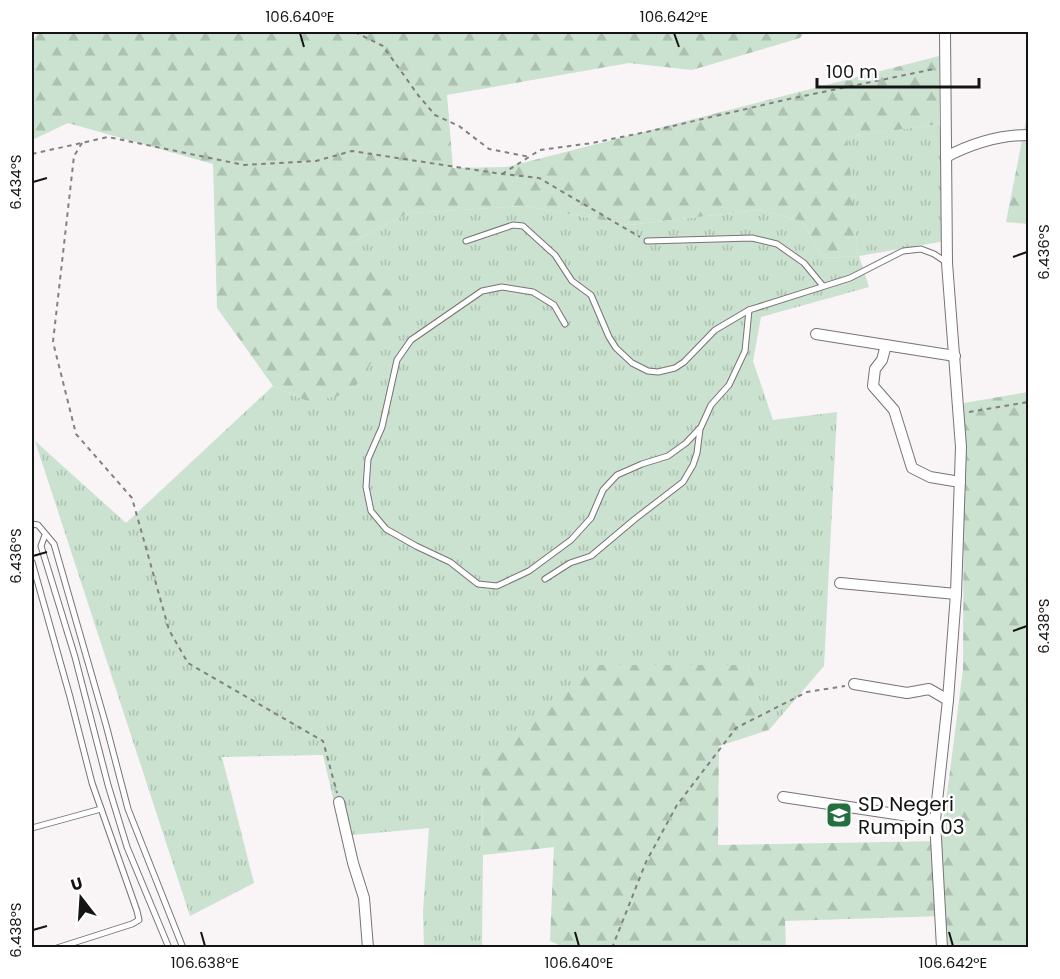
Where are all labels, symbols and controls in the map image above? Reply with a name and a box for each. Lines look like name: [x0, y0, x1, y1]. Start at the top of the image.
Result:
text: 106.640°E: [265, 6, 335, 27]
text: 106.642°E: [640, 6, 708, 27]
scale bar: [817, 51, 979, 89]
text: 100 m: [826, 59, 878, 84]
text: 6.434°S: [5, 154, 26, 210]
text: 6.436°S: [1033, 224, 1054, 280]
text: 6.436°S: [5, 528, 26, 584]
text: 6.438°S: [1033, 598, 1054, 654]
place label: SD Negeri Rumpin 03: [858, 790, 964, 841]
school or university icon: SD Negeri Rumpin 03: [824, 800, 854, 830]
north arrow: [51, 868, 111, 928]
text: U: [68, 871, 86, 897]
text: 6.438°S: [5, 902, 26, 958]
text: 106.638°E: [171, 952, 239, 973]
text: 106.640°E: [544, 952, 614, 973]
text: 106.642°E: [919, 952, 987, 973]

